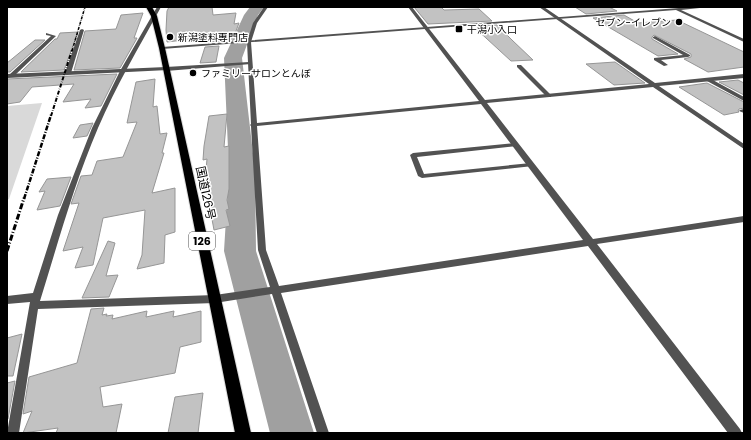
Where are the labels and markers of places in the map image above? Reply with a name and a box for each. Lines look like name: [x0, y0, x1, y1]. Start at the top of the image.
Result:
place label: セブン-イレブン: [595, 15, 671, 30]
marker: セブン-イレブン: [674, 17, 684, 27]
place label: 干潟小入口: [467, 22, 517, 37]
marker: 干潟小入口: [454, 24, 464, 34]
place label: 新潟塗料専門店: [178, 30, 248, 45]
marker: 新潟塗料専門店: [165, 32, 175, 42]
place label: ファミリーサロンとんぼ: [201, 66, 311, 81]
marker: ファミリーサロンとんぼ: [188, 68, 198, 78]

